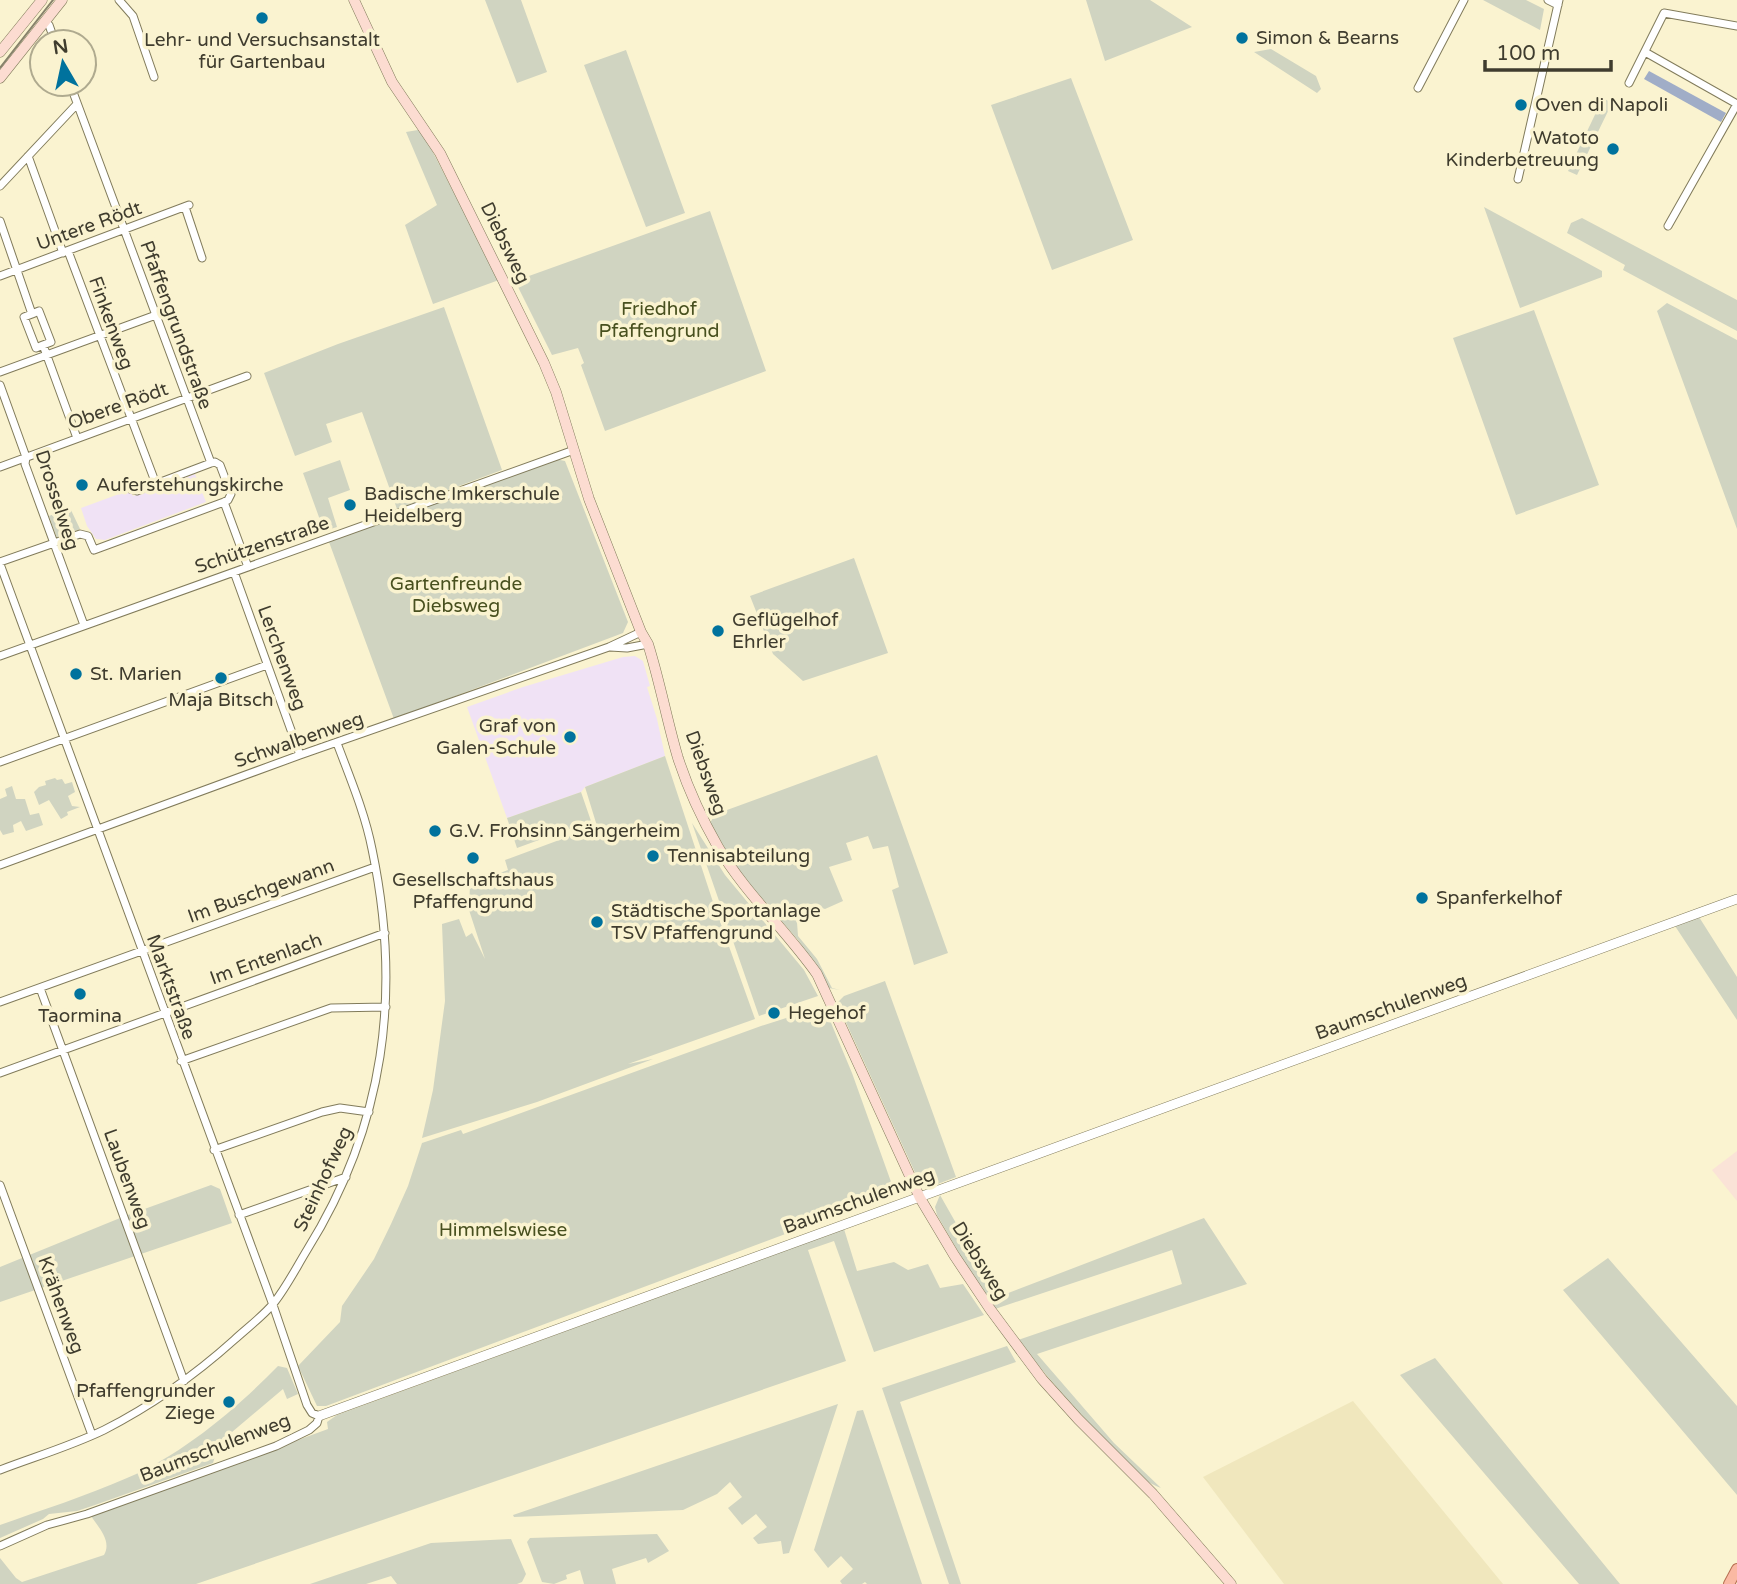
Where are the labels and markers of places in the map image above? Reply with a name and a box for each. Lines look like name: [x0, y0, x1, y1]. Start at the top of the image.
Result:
marker: Lehr- und Versuchsanstalt für Gartenbau: [254, 10, 270, 26]
place label: Simon & Bearns: [1256, 27, 1399, 49]
place label: Lehr- und Versuchsanstalt für Gartenbau: [144, 29, 380, 73]
marker: Simon & Bearns: [1234, 30, 1250, 46]
place label: Oven di Napoli: [1535, 94, 1668, 116]
marker: Oven di Napoli: [1513, 97, 1529, 113]
place label: Watoto Kinderbetreuung: [1445, 127, 1599, 171]
marker: Watoto Kinderbetreuung: [1605, 141, 1621, 157]
place label: Auferstehungskirche: [96, 474, 283, 496]
marker: Auferstehungskirche: [74, 477, 90, 493]
place label: Badische Imkerschule Heidelberg: [364, 483, 560, 527]
marker: Badische Imkerschule Heidelberg: [342, 497, 358, 513]
place label: Geflügelhof Ehrler: [732, 609, 839, 653]
marker: Geflügelhof Ehrler: [710, 623, 726, 639]
place label: St. Marien: [90, 663, 182, 685]
marker: St. Marien: [68, 666, 84, 682]
marker: Maja Bitsch: [213, 670, 229, 686]
place label: Maja Bitsch: [168, 689, 274, 711]
place label: Graf von Galen-Schule: [436, 715, 556, 759]
marker: Graf von Galen-Schule: [562, 729, 578, 745]
place label: G.V. Frohsinn Sängerheim: [449, 820, 680, 842]
marker: G.V. Frohsinn Sängerheim: [427, 823, 443, 839]
place label: Tennisabteilung: [667, 845, 810, 867]
marker: Tennisabteilung: [645, 848, 661, 864]
marker: Gesellschaftshaus Pfaffengrund: [465, 850, 481, 866]
place label: Gesellschaftshaus Pfaffengrund: [392, 869, 554, 913]
place label: Spanferkelhof: [1436, 887, 1563, 909]
marker: Spanferkelhof: [1414, 890, 1430, 906]
place label: Städtische Sportanlage TSV Pfaffengrund: [611, 900, 821, 944]
marker: Städtische Sportanlage TSV Pfaffengrund: [589, 914, 605, 930]
marker: Taormina: [72, 986, 88, 1002]
place label: Hegehof: [788, 1002, 867, 1024]
place label: Taormina: [38, 1005, 122, 1027]
marker: Hegehof: [766, 1005, 782, 1021]
place label: Pfaffengrunder Ziege: [76, 1380, 216, 1424]
marker: Pfaffengrunder Ziege: [221, 1394, 237, 1410]

